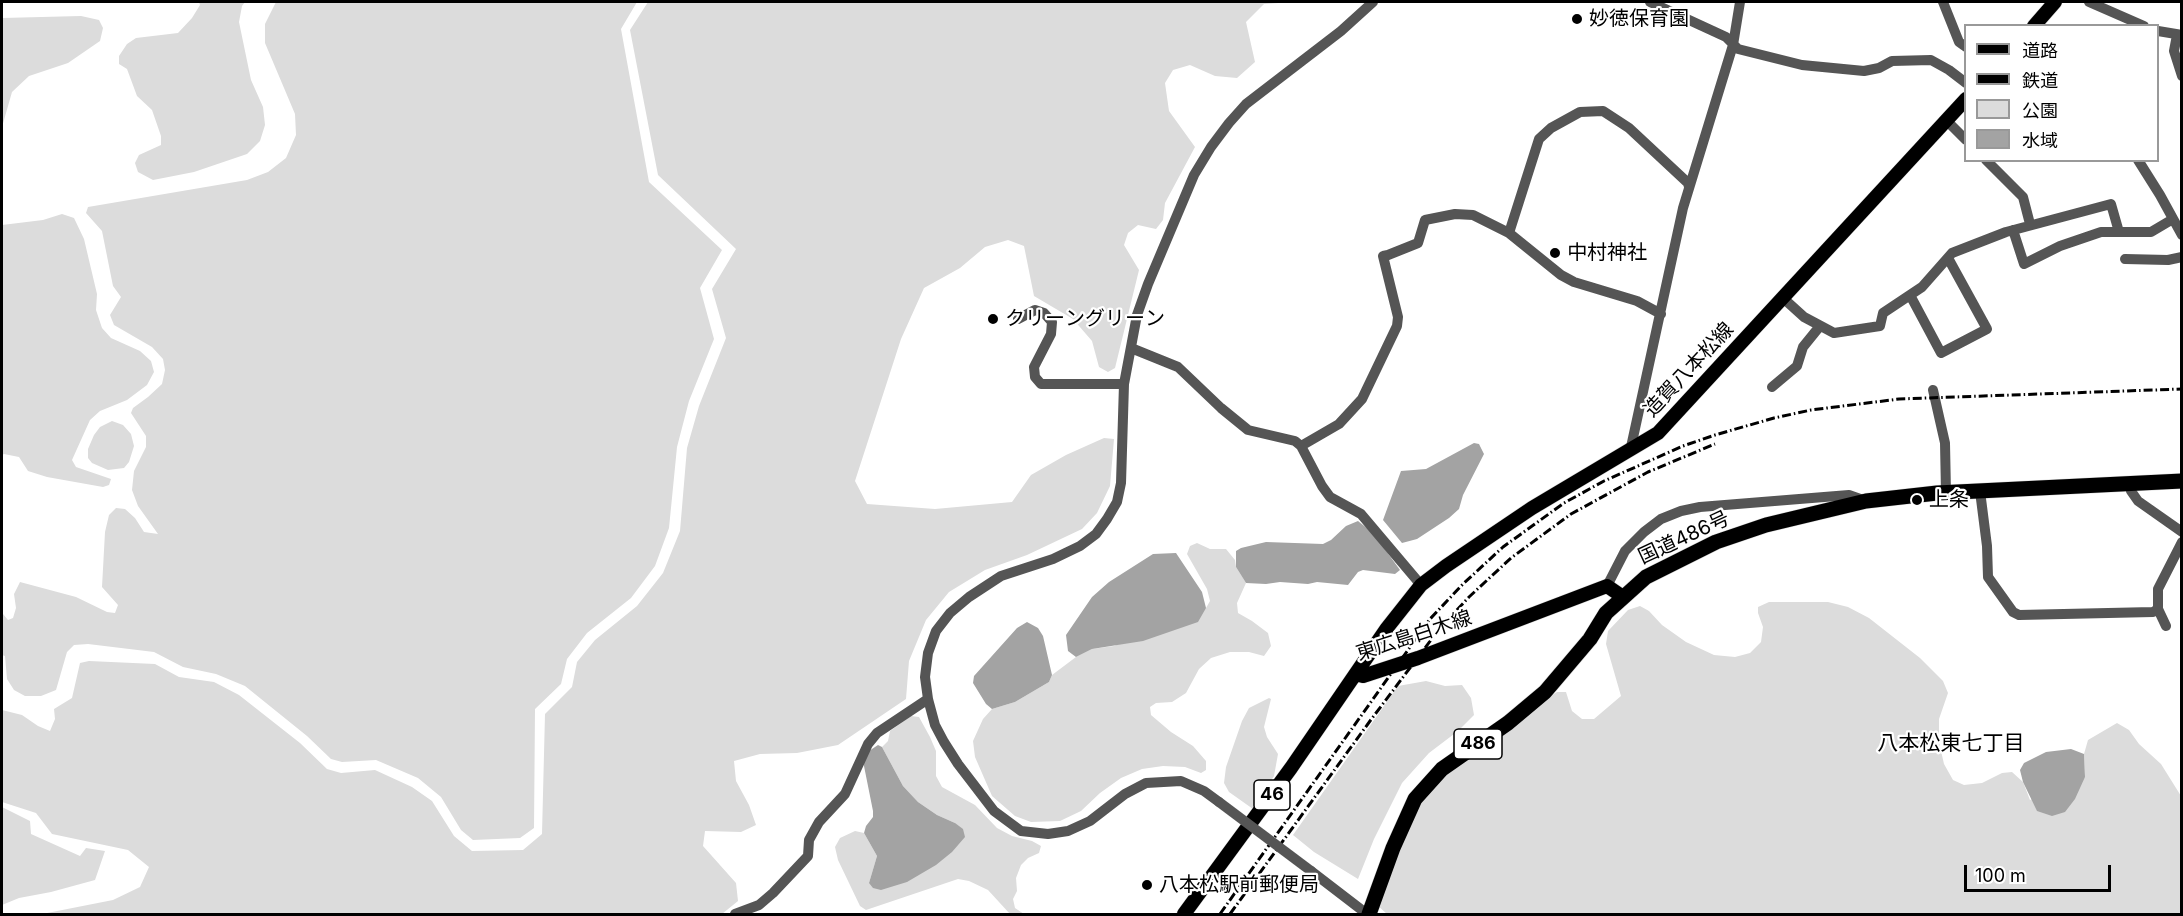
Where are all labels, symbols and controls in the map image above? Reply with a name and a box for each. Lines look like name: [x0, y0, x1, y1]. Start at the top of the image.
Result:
place label: 妙徳保育園: [1589, 7, 1689, 31]
marker: 妙徳保育園: [1570, 12, 1584, 26]
legend: [1964, 24, 2159, 162]
text: 道路: [2022, 40, 2058, 61]
text: 鉄道: [2022, 70, 2058, 91]
text: 公園: [2022, 100, 2058, 121]
text: 水域: [2022, 130, 2058, 151]
place label: 中村神社: [1567, 241, 1647, 265]
marker: 中村神社: [1548, 246, 1562, 260]
place label: クリーングリーン: [1005, 307, 1165, 331]
marker: クリーングリーン: [986, 312, 1000, 326]
street label: 造賀八本松線: [1639, 318, 1739, 422]
place label: 上条: [1929, 488, 1969, 512]
marker: 上条: [1910, 493, 1924, 507]
street label: 国道486号: [1635, 506, 1733, 570]
street label: 東広島白木線: [1353, 606, 1475, 666]
road number: 486: [1454, 729, 1502, 759]
district label: 八本松東七丁目: [1878, 731, 2024, 757]
road number: 46: [1254, 780, 1290, 810]
scale bar: [1967, 853, 2114, 891]
text: 100 m: [1975, 865, 2026, 886]
place label: 八本松駅前郵便局: [1159, 873, 1319, 897]
marker: 八本松駅前郵便局: [1140, 878, 1154, 892]

